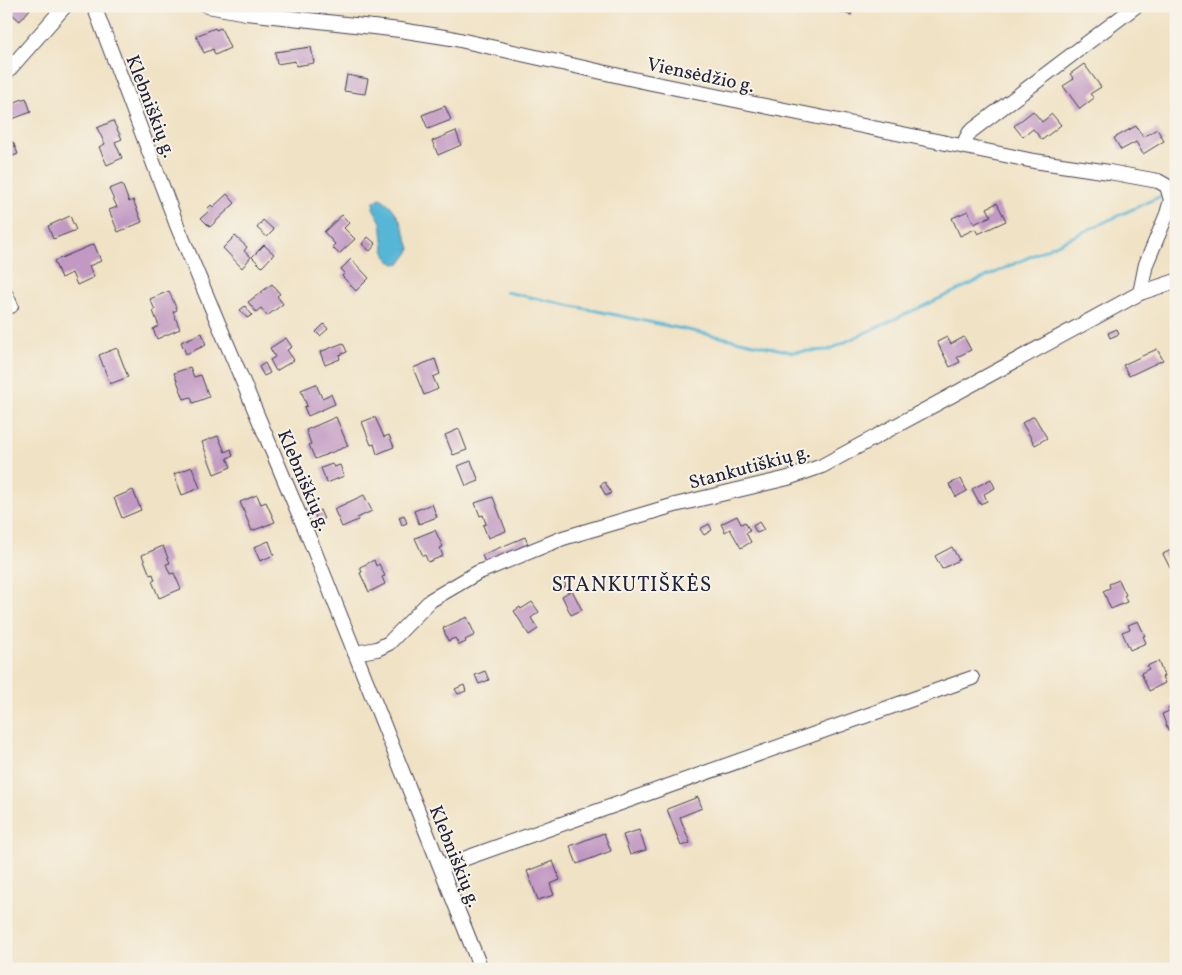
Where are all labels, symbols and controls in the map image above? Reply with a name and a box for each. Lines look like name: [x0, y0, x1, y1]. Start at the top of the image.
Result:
street label: Klebniškių g.: [119, 52, 182, 162]
street label: Viensėdžio g.: [644, 52, 757, 100]
street label: Klebniškių g.: [270, 426, 336, 536]
street label: Stankutiškių g.: [686, 439, 813, 497]
district label: STANKUTIŠKĖS: [552, 571, 712, 600]
street label: Klebniškių g.: [422, 802, 486, 912]

